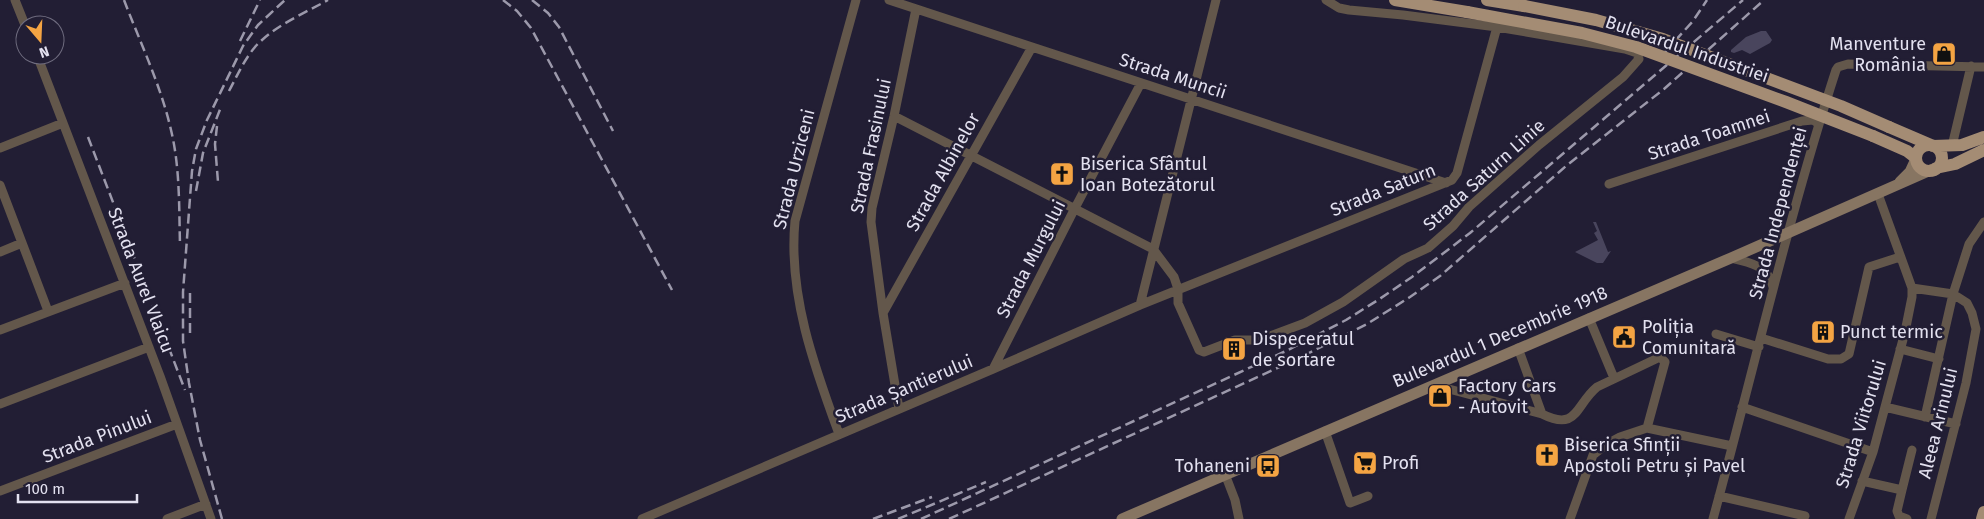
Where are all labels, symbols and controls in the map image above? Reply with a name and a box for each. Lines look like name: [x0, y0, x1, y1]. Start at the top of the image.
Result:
street label: Bulevardul Industriei: [1602, 11, 1772, 87]
north arrow: [15, 15, 65, 65]
place label: Manventure România: [1829, 33, 1926, 76]
shop icon: Manventure România: [1931, 41, 1957, 67]
text: N: [37, 42, 51, 61]
street label: Strada Muncii: [1117, 48, 1229, 104]
street label: Strada Frasinului: [846, 77, 896, 215]
street label: Strada Toamnei: [1645, 105, 1773, 165]
street label: Strada Urziceni: [768, 107, 820, 231]
street label: Strada Albinelor: [901, 109, 985, 235]
street label: Strada Saturn Linie: [1419, 115, 1549, 235]
street label: Strada Independenței: [1744, 124, 1813, 302]
place label: Biserica Sfântul Ioan Botezătorul: [1080, 153, 1215, 196]
street label: Strada Saturn: [1327, 159, 1439, 221]
church icon: Biserica Sfântul Ioan Botezătorul: [1049, 161, 1075, 187]
street label: Strada Murgului: [992, 196, 1070, 322]
street label: Strada Aurel Vlaicu: [103, 204, 179, 356]
street label: Bulevardul 1 Decembrie 1918: [1389, 282, 1611, 392]
place label: Poliția Comunitară: [1642, 316, 1736, 359]
building icon: Punct termic: [1810, 319, 1836, 345]
place label: Punct termic: [1840, 321, 1943, 343]
public building icon: Poliția Comunitară: [1611, 324, 1637, 350]
place label: Dispeceratul de sortare: [1252, 328, 1354, 371]
building icon: Dispeceratul de sortare: [1221, 336, 1247, 362]
street label: Strada Șantierului: [832, 350, 977, 429]
street label: Strada Viitorului: [1831, 357, 1891, 491]
street label: Aleea Arinului: [1914, 365, 1962, 481]
place label: Factory Cars - Autovit: [1458, 375, 1556, 418]
shop icon: Factory Cars - Autovit: [1427, 383, 1453, 409]
street label: Strada Pinului: [39, 406, 155, 468]
place label: Biserica Sfinții Apostoli Petru și Pavel: [1564, 434, 1745, 478]
church icon: Biserica Sfinții Apostoli Petru și Pavel: [1534, 442, 1560, 468]
supermarket icon: Profi: [1352, 450, 1378, 476]
place label: Profi: [1382, 452, 1419, 474]
bus stop icon: Tohaneni: [1255, 453, 1281, 479]
place label: Tohaneni: [1175, 455, 1250, 477]
scale bar: [18, 472, 136, 504]
text: 100 m: [25, 480, 65, 498]

